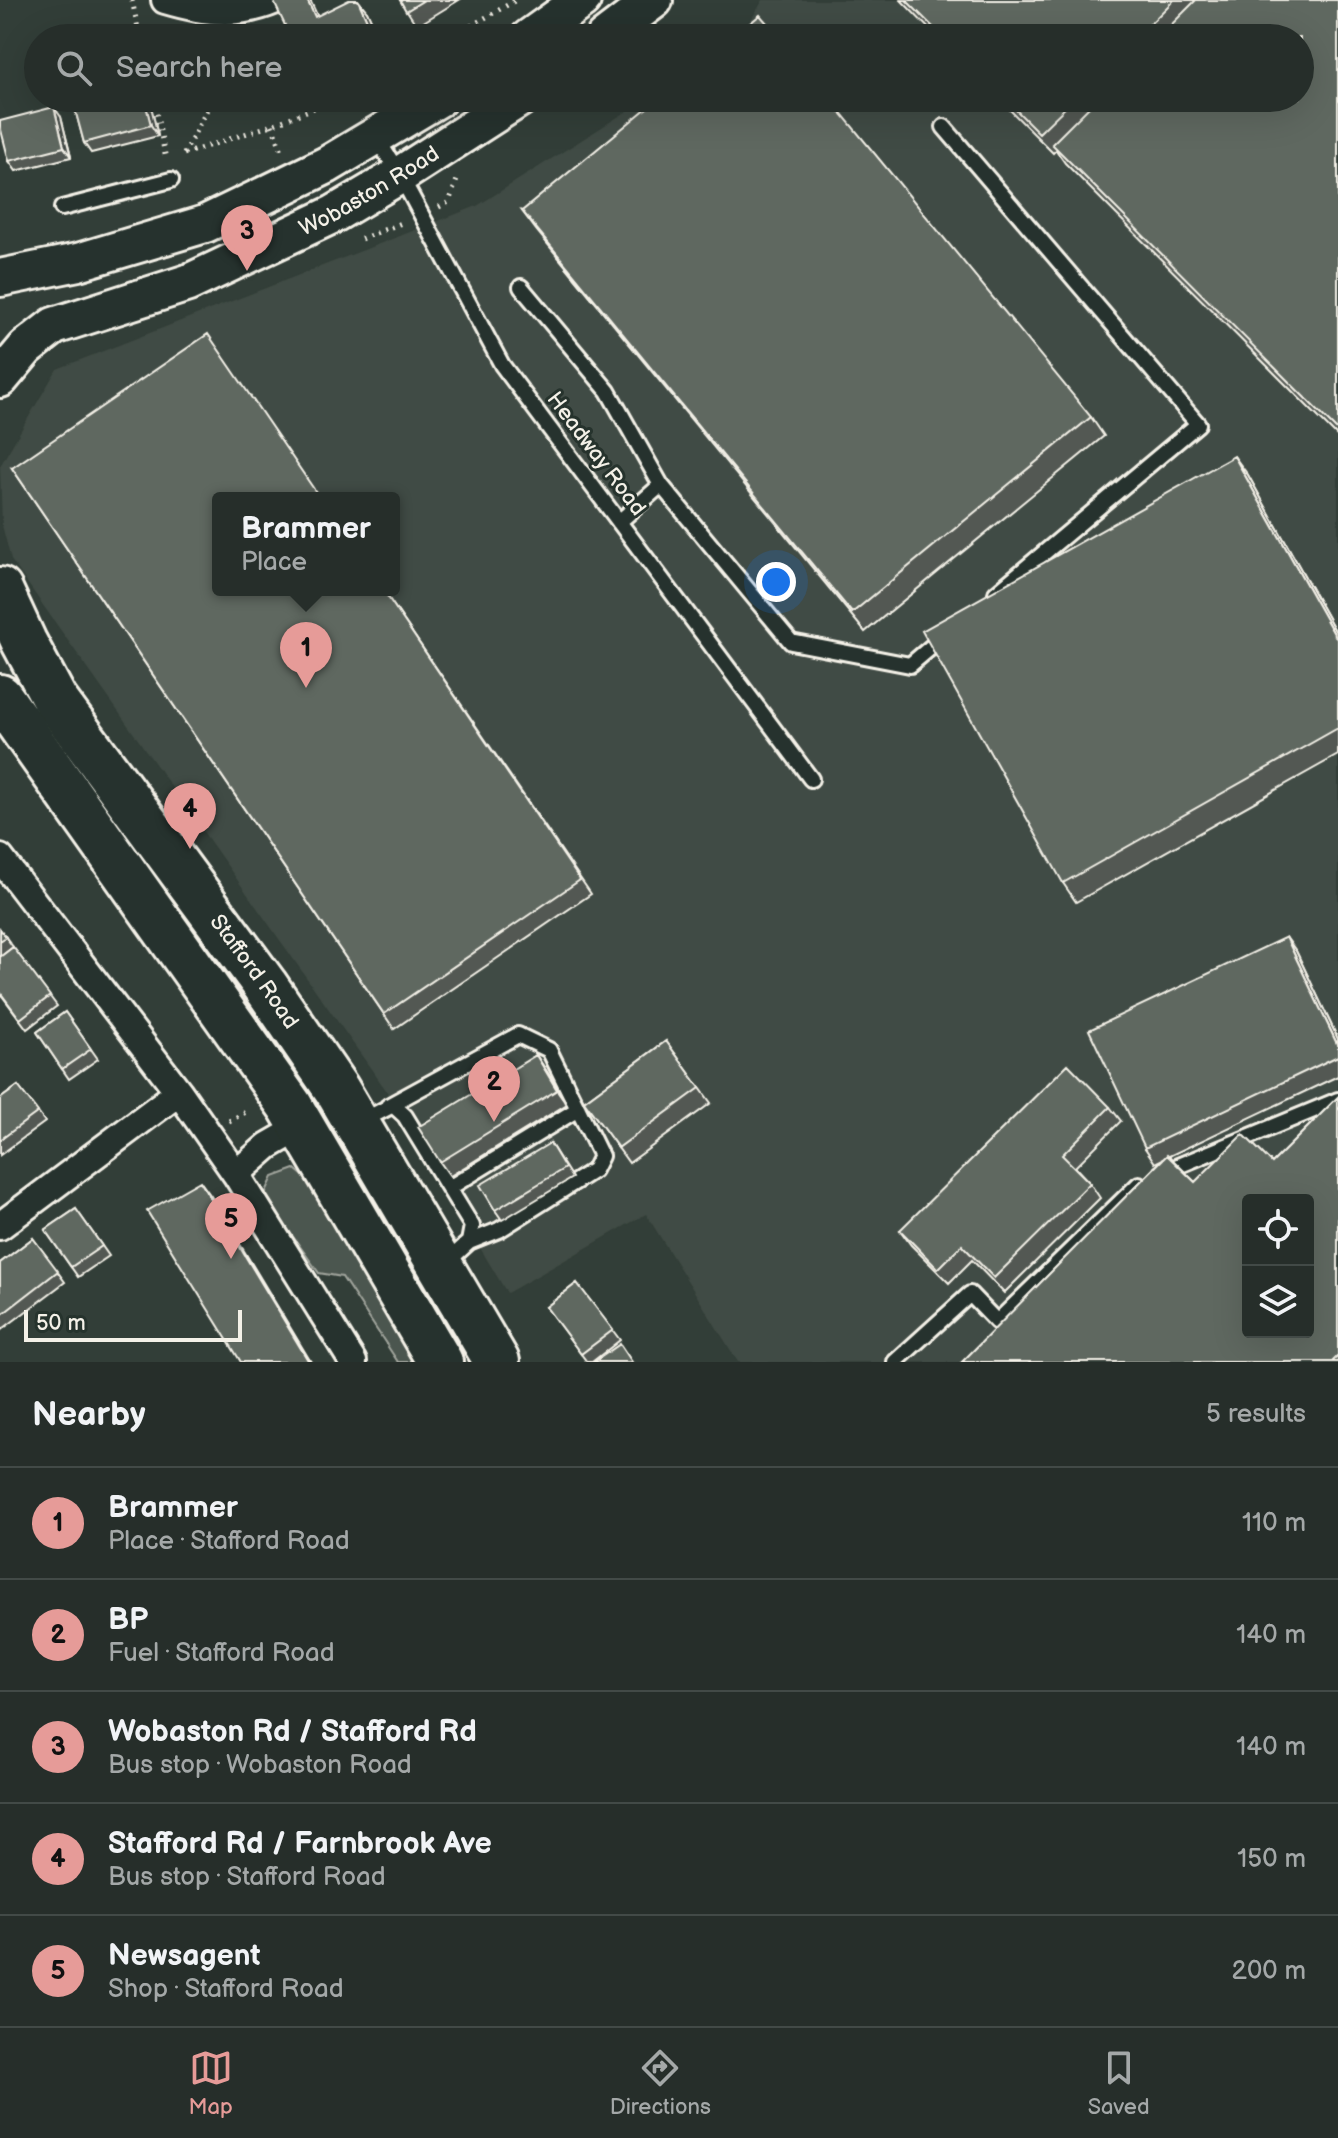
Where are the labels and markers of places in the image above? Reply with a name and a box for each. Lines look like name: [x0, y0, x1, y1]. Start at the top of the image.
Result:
pin: 3: [221, 205, 273, 271]
pin: 1: [280, 622, 332, 688]
pin: 4: [164, 783, 216, 849]
pin: 2: [468, 1056, 520, 1122]
pin: 5: [205, 1193, 257, 1259]

